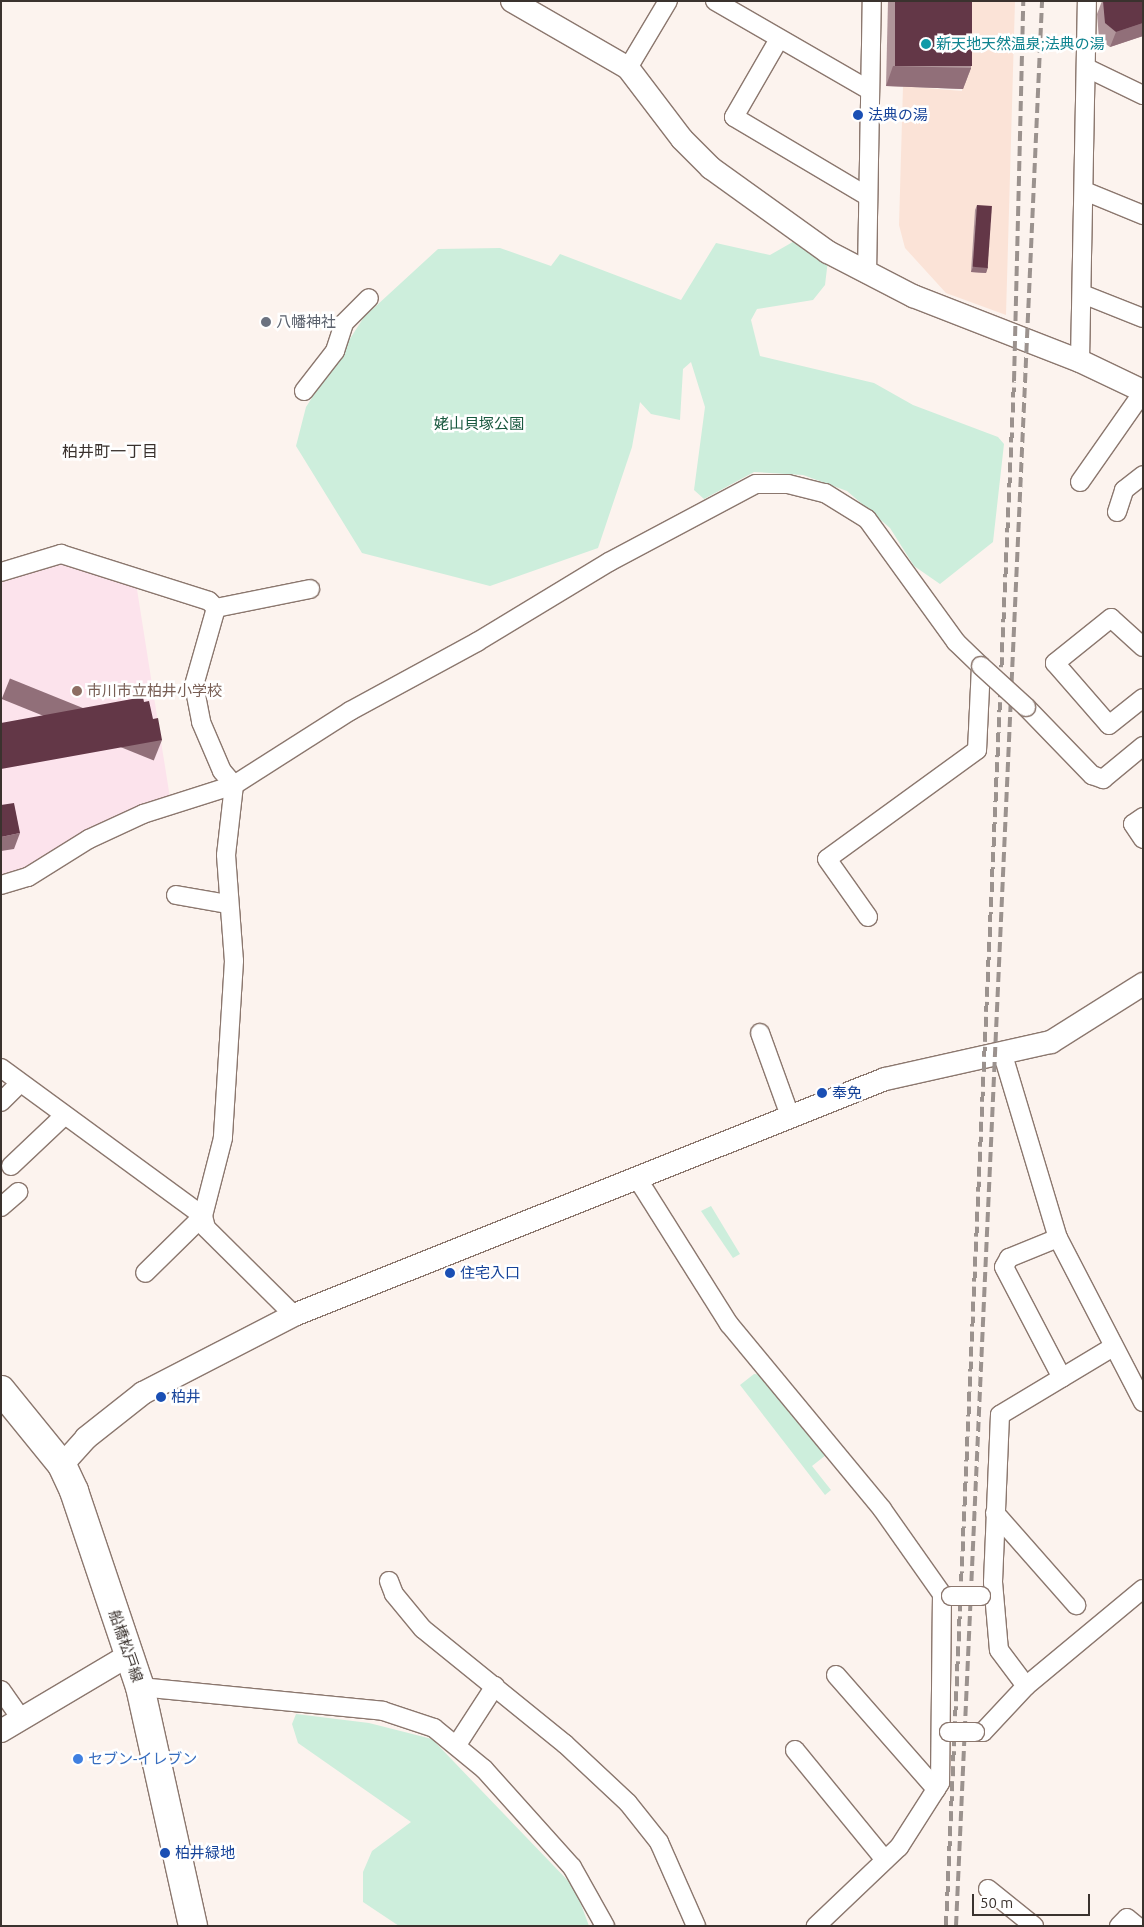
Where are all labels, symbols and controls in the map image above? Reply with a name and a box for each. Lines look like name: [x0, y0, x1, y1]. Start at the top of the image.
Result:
place label: 新天地天然温泉;法典の湯: [936, 35, 1105, 53]
marker: 新天地天然温泉;法典の湯: [920, 38, 932, 50]
place label: 法典の湯: [868, 106, 928, 124]
marker: 法典の湯: [852, 109, 864, 121]
place label: 八幡神社: [276, 313, 336, 331]
marker: 八幡神社: [260, 316, 272, 328]
park label: 姥山貝塚公園: [434, 415, 524, 433]
district label: 柏井町一丁目: [62, 441, 158, 461]
place label: 市川市立柏井小学校: [87, 682, 222, 700]
marker: 市川市立柏井小学校: [71, 685, 83, 697]
place label: 奉免: [832, 1084, 862, 1102]
marker: 奉免: [816, 1087, 828, 1099]
place label: 住宅入口: [460, 1264, 520, 1282]
marker: 住宅入口: [444, 1267, 456, 1279]
place label: 柏井: [171, 1388, 201, 1406]
marker: 柏井: [155, 1391, 167, 1403]
street label: 船橋松戸線: [105, 1608, 147, 1684]
place label: セブン-イレブン: [88, 1750, 197, 1768]
marker: セブン-イレブン: [72, 1753, 84, 1765]
place label: 柏井緑地: [175, 1844, 235, 1862]
marker: 柏井緑地: [159, 1847, 171, 1859]
scale bar: [974, 1884, 1092, 1916]
text: 50 m: [980, 1894, 1013, 1911]

